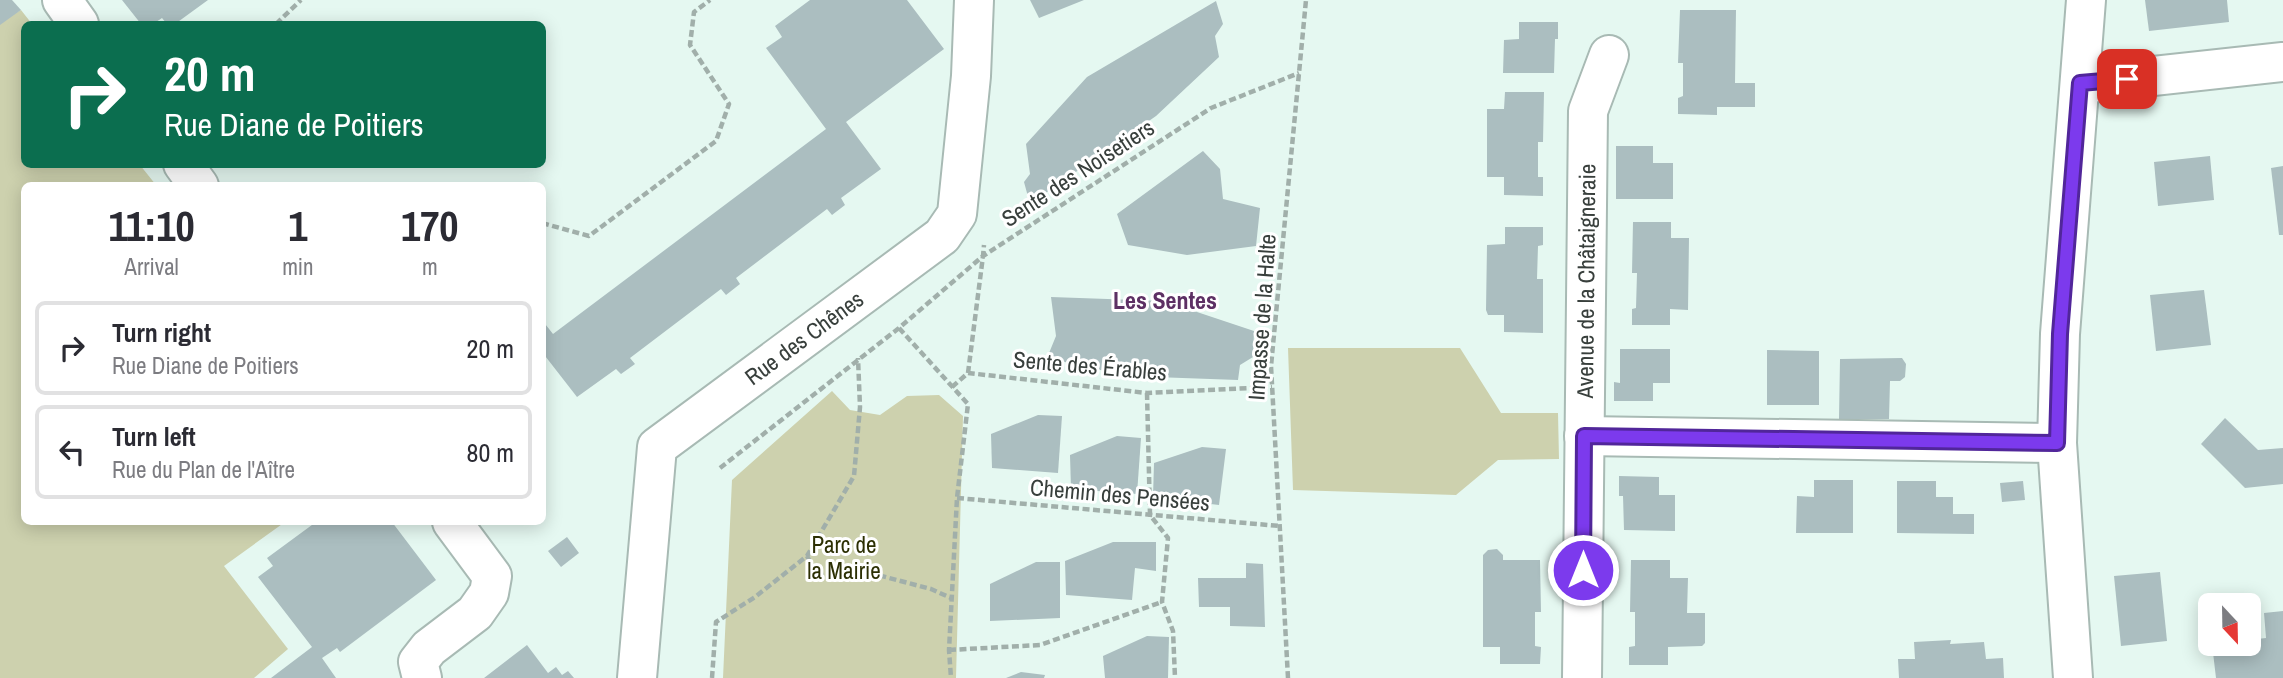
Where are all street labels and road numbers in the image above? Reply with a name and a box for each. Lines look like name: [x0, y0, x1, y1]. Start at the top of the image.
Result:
street label: Sente des Noisetiers: [995, 112, 1160, 234]
street label: Avenue de la Châtaigneraie: [1569, 163, 1602, 400]
street label: Impasse de la Halte: [1240, 233, 1283, 401]
street label: Rue des Chênes: [738, 283, 870, 392]
street label: Sente des Érables: [1012, 343, 1168, 388]
street label: Chemin des Pensées: [1029, 471, 1211, 518]

